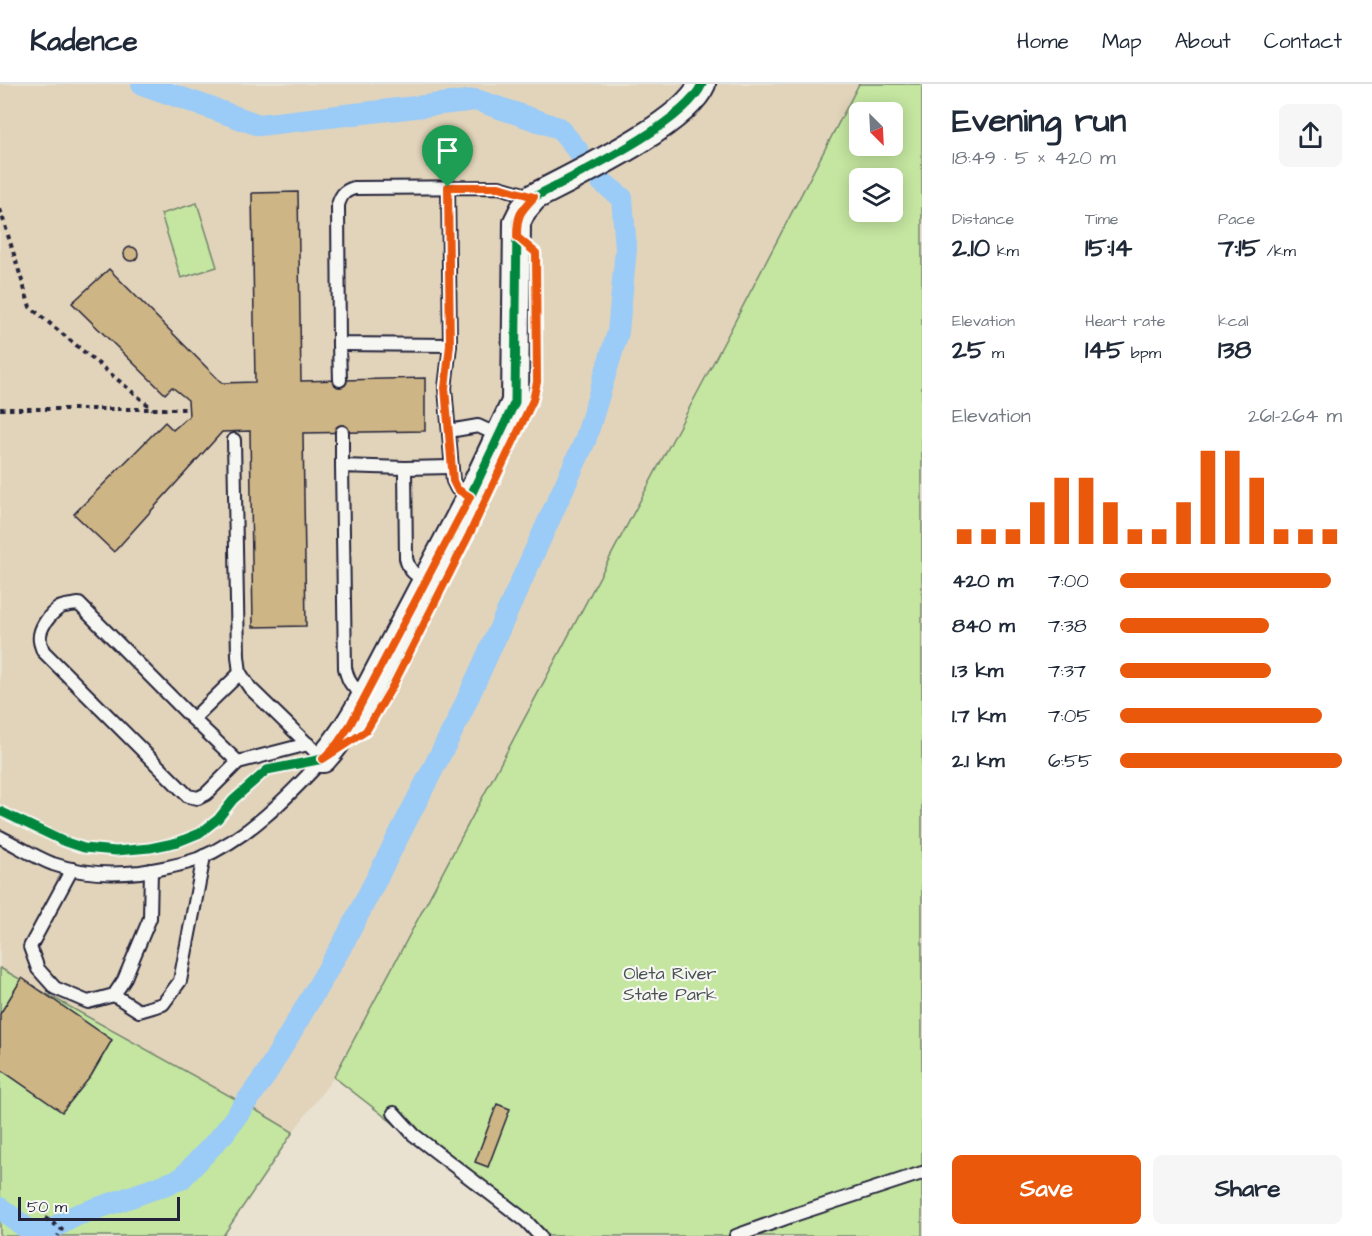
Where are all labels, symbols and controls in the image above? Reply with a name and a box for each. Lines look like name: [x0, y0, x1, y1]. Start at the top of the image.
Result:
text: Kadence: [30, 22, 138, 61]
text: Home: [1017, 27, 1069, 56]
text: Map: [1102, 27, 1142, 56]
text: About: [1175, 27, 1231, 56]
text: Contact: [1264, 27, 1342, 56]
text: Evening run: [952, 98, 1126, 144]
north arrow: [849, 102, 903, 156]
map controls: [849, 102, 903, 222]
button: share: [1279, 104, 1342, 167]
pin: [422, 125, 473, 187]
icon: arrive: [431, 134, 464, 167]
text: 18:49 · 5 × 420 m: [952, 144, 1116, 172]
button: layers: [849, 168, 903, 222]
text: Distance: [952, 208, 1014, 230]
text: Time: [1085, 208, 1119, 230]
text: Pace: [1218, 208, 1255, 230]
text: 2.10: [952, 230, 990, 266]
text: 15:14: [1085, 230, 1132, 266]
text: 7:15: [1218, 230, 1260, 266]
text: km: [990, 240, 1019, 262]
text: /km: [1260, 240, 1296, 262]
text: Elevation: [952, 310, 1015, 332]
text: Heart rate: [1085, 310, 1165, 332]
text: kcal: [1218, 310, 1249, 332]
text: 25: [952, 332, 985, 368]
text: 145: [1085, 332, 1124, 368]
text: 138: [1218, 332, 1251, 368]
text: m: [985, 342, 1004, 364]
text: bpm: [1124, 342, 1161, 364]
text: Elevation: [952, 402, 1031, 430]
text: 261–264 m: [1248, 402, 1342, 430]
text: 420 m: [952, 567, 1013, 595]
text: 7:00: [1048, 567, 1089, 595]
text: 840 m: [952, 612, 1015, 640]
text: 7:38: [1048, 612, 1087, 640]
text: 1.3 km: [952, 657, 1003, 685]
text: 7:37: [1048, 657, 1086, 685]
text: 1.7 km: [952, 702, 1006, 730]
text: 7:05: [1048, 702, 1090, 730]
text: 2.1 km: [952, 747, 1005, 775]
text: 6:55: [1048, 747, 1092, 775]
park label: Oleta River State Park: [623, 961, 717, 1007]
button: Save: [952, 1155, 1141, 1224]
button: Share: [1153, 1155, 1342, 1224]
scale bar: [18, 1194, 180, 1222]
text: 50 m: [27, 1196, 67, 1218]

